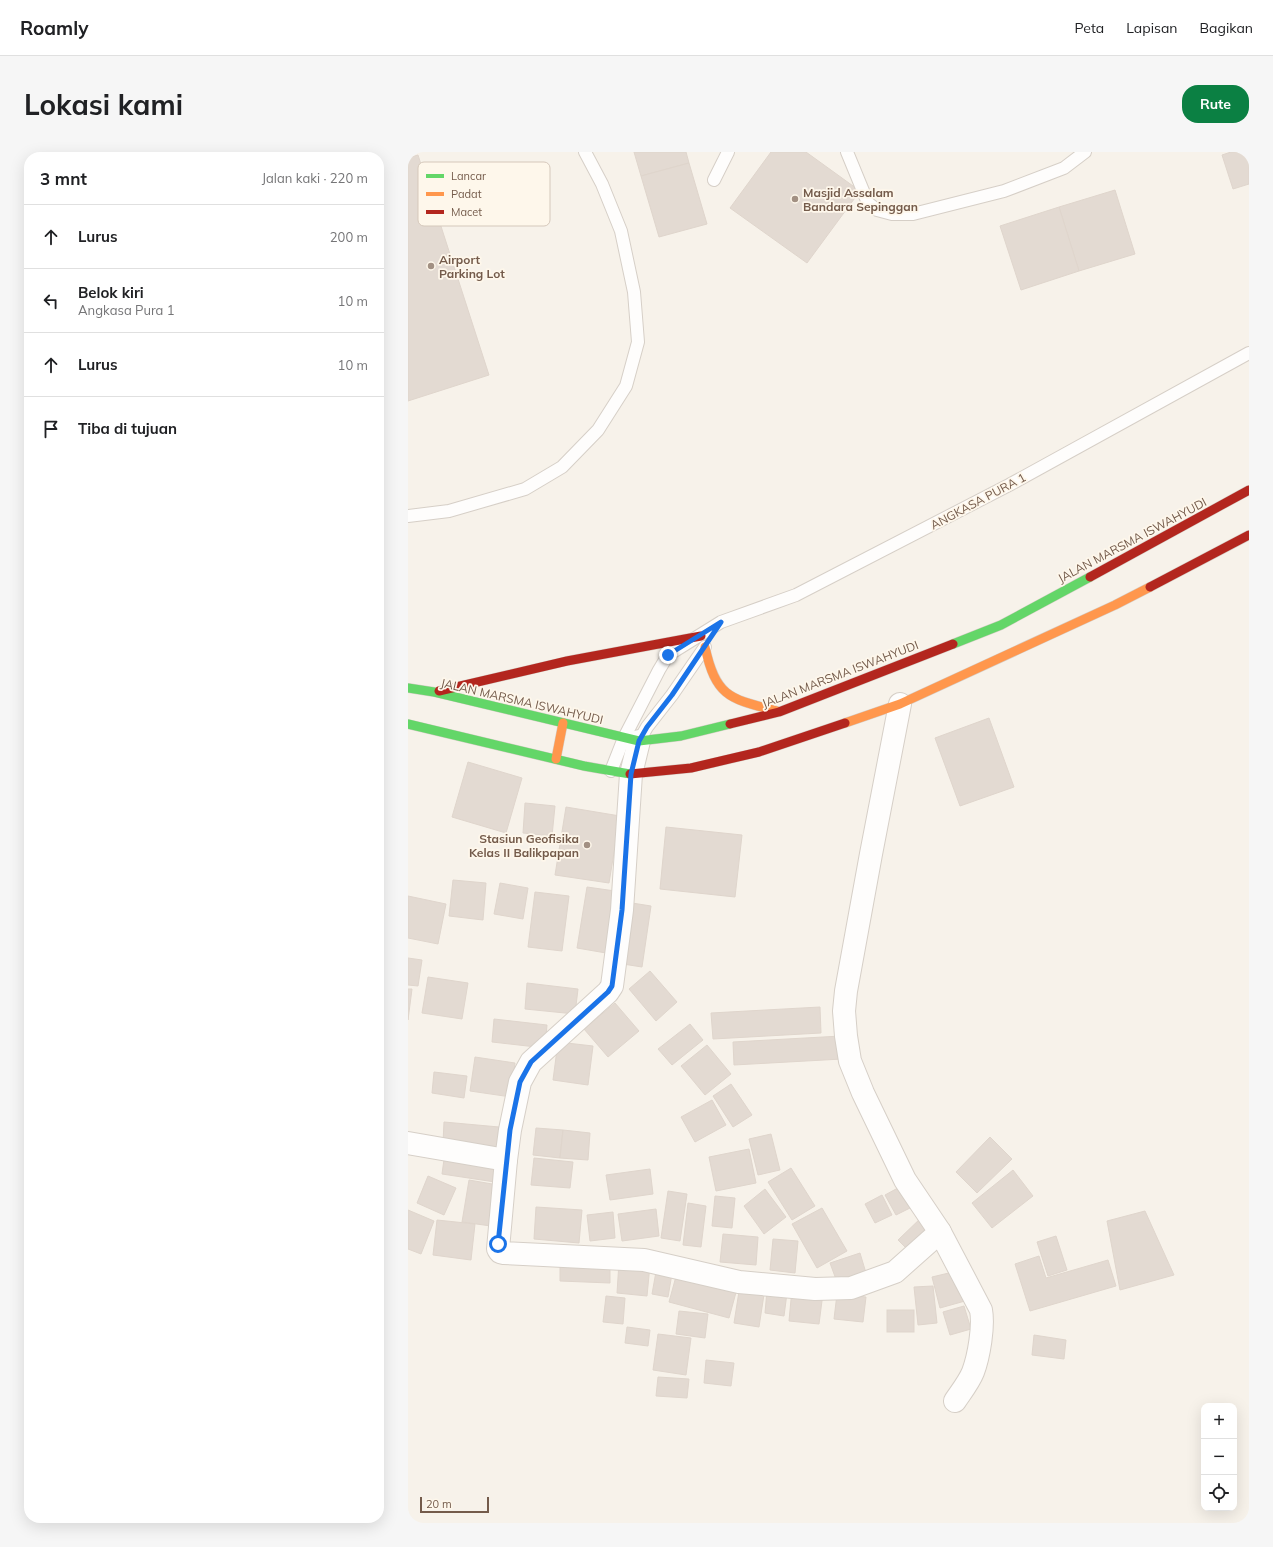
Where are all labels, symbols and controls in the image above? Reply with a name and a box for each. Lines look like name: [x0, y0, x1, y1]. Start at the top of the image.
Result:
text: Roamly: [20, 16, 88, 40]
text: Peta: [1075, 19, 1104, 37]
text: Lapisan: [1126, 19, 1178, 37]
text: Bagikan: [1200, 19, 1253, 37]
button: Rute: [1182, 85, 1249, 123]
text: Lokasi kami: [24, 87, 183, 122]
legend: [418, 162, 550, 226]
text: 3 mnt: [40, 168, 87, 189]
text: Lancar: [451, 169, 486, 183]
text: Jalan kaki · 220 m: [262, 170, 368, 186]
place label: Masjid Assalam Bandara Sepinggan: [803, 185, 918, 214]
text: Padat: [451, 187, 482, 201]
marker: Masjid Assalam Bandara Sepinggan: [790, 194, 800, 204]
text: Macet: [451, 205, 482, 219]
icon: ahead: [40, 226, 62, 248]
text: Lurus: [78, 227, 118, 246]
text: 200 m: [330, 229, 368, 245]
place label: Airport Parking Lot: [439, 252, 505, 281]
marker: Airport Parking Lot: [426, 261, 436, 271]
text: Belok kiri: [78, 283, 144, 302]
icon: left: [40, 290, 62, 312]
text: 10 m: [338, 293, 368, 309]
text: Angkasa Pura 1: [78, 302, 175, 318]
icon: ahead: [40, 354, 62, 376]
text: Lurus: [78, 355, 118, 374]
text: 10 m: [338, 357, 368, 373]
icon: arrive: [40, 418, 62, 440]
text: Tiba di tujuan: [78, 419, 177, 438]
street label: ANGKASA PURA 1: [928, 470, 1028, 532]
street label: JALAN MARSMA ISWAHYUDI: [1055, 494, 1209, 586]
street label: JALAN MARSMA ISWAHYUDI: [760, 637, 920, 711]
route end: [659, 646, 677, 664]
street label: JALAN MARSMA ISWAHYUDI: [439, 675, 605, 727]
place label: Stasiun Geofisika Kelas II Balikpapan: [469, 831, 579, 860]
marker: Stasiun Geofisika Kelas II Balikpapan: [582, 840, 592, 850]
route start: [489, 1235, 507, 1253]
map controls: [1201, 1403, 1237, 1511]
button: +: [1201, 1403, 1237, 1439]
button: −: [1201, 1439, 1237, 1475]
button: locate: [1201, 1475, 1237, 1511]
scale bar: [420, 1495, 489, 1514]
text: 20 m: [426, 1497, 452, 1511]

